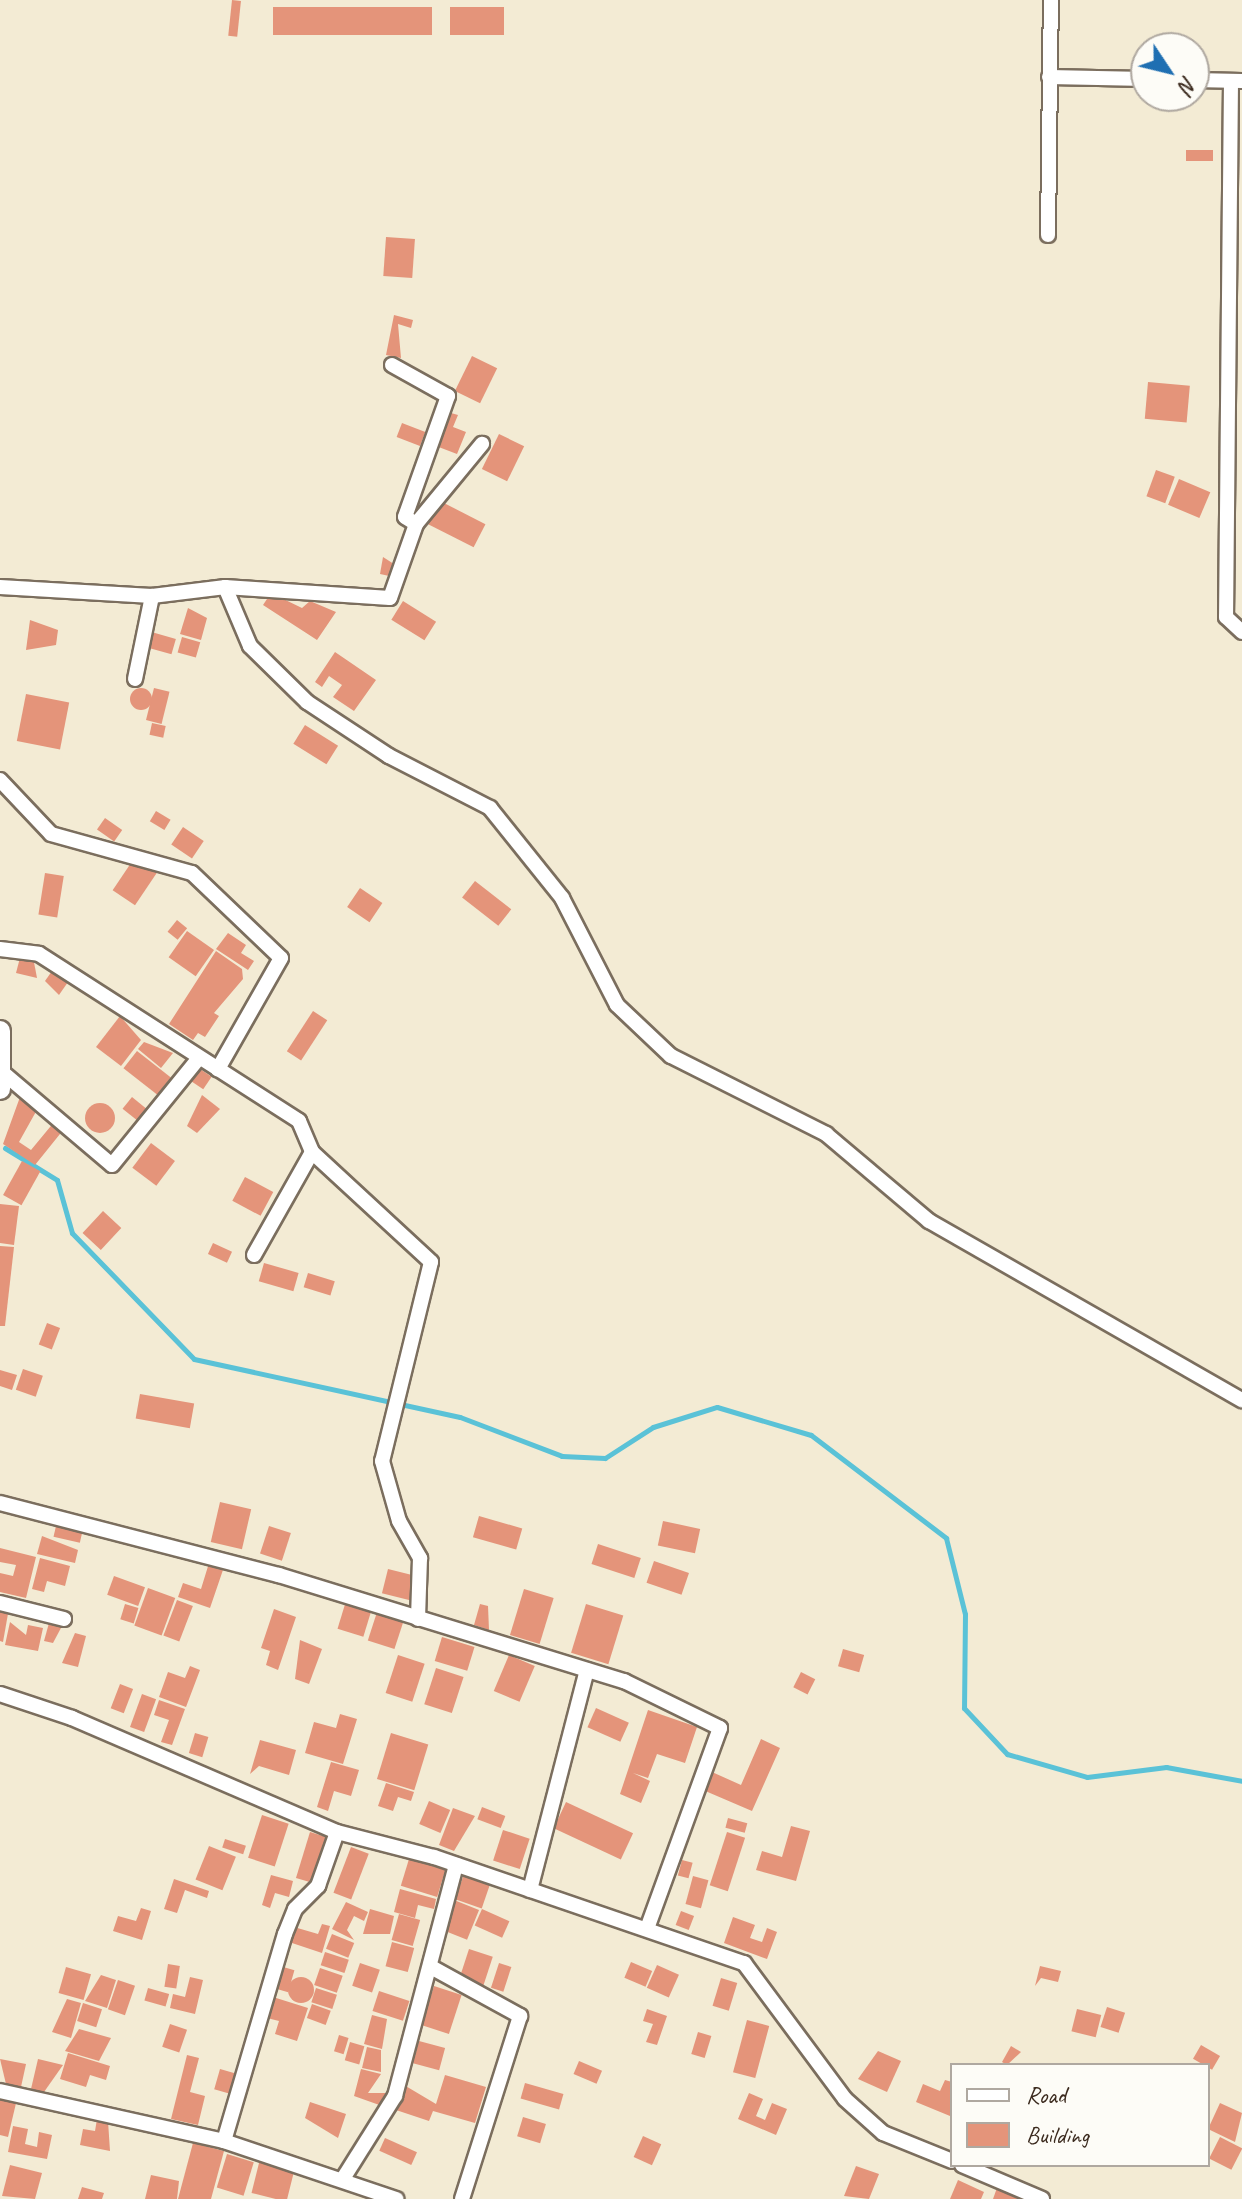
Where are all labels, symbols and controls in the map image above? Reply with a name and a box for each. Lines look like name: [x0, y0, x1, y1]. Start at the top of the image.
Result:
north arrow: [1130, 32, 1210, 112]
text: N: [1173, 71, 1203, 98]
legend: [950, 2063, 1210, 2167]
text: Road: [1026, 2080, 1066, 2110]
text: Building: [1026, 2120, 1089, 2150]

